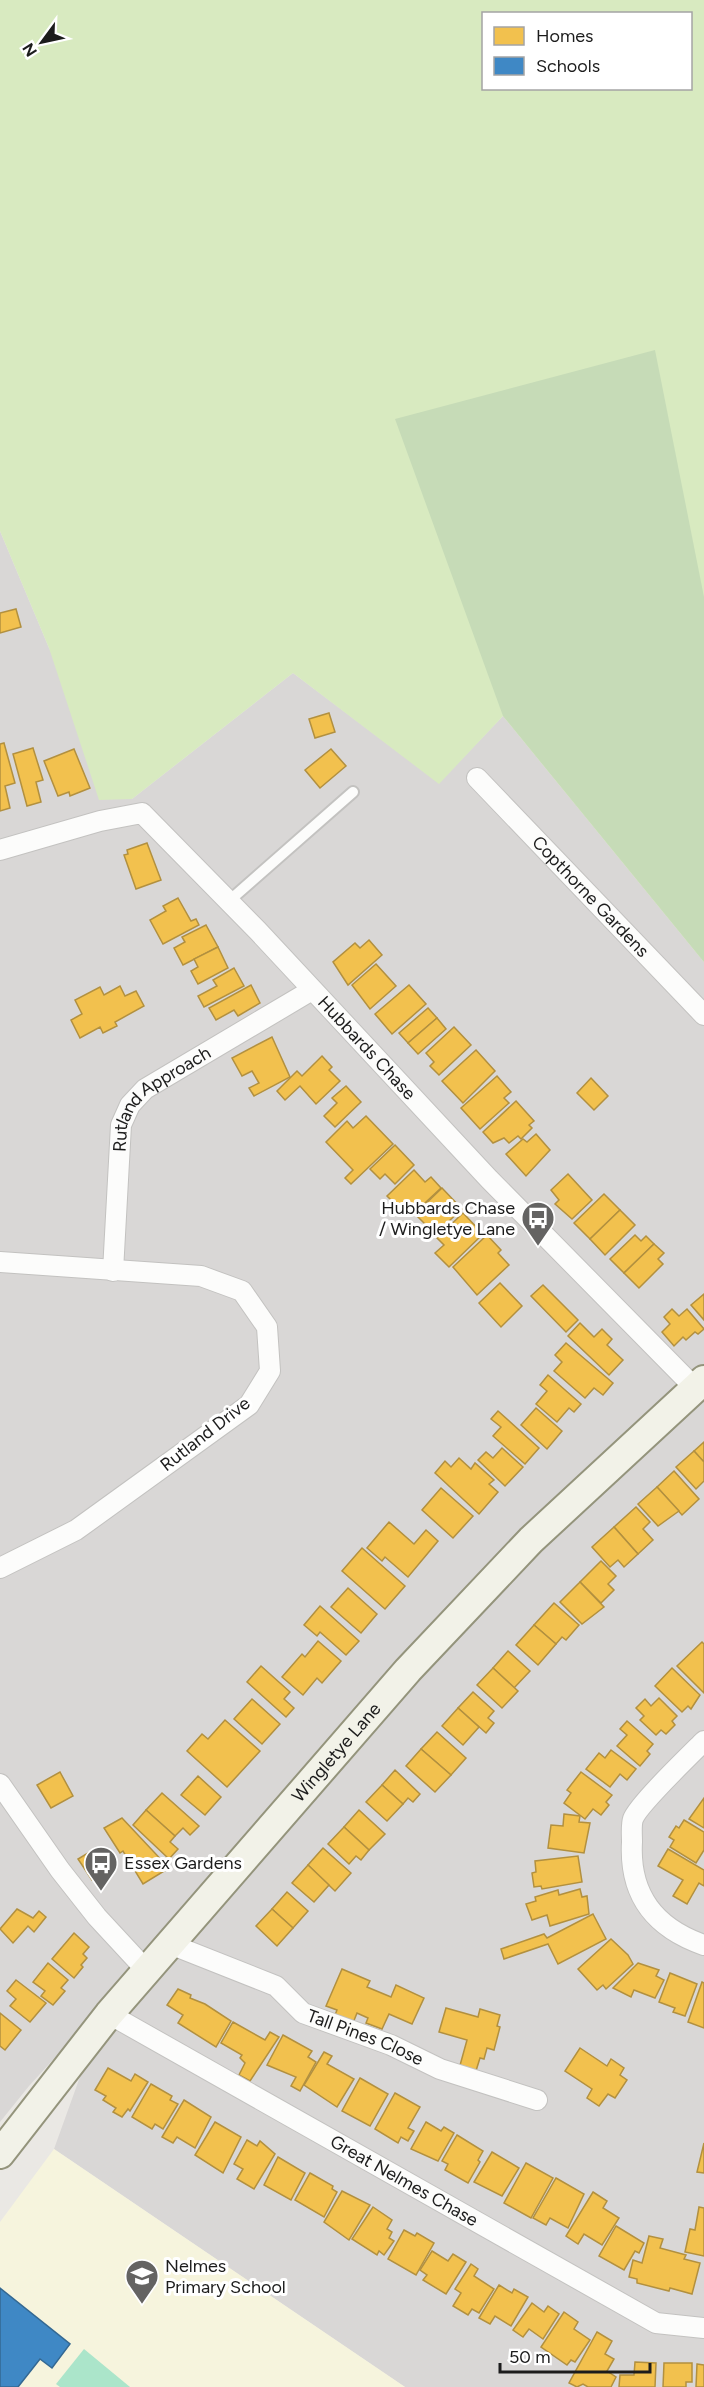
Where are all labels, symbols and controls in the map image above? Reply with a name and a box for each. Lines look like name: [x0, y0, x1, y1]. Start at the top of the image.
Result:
north arrow: [12, 12, 72, 72]
legend: [482, 12, 692, 90]
text: Homes: [536, 25, 594, 47]
text: N: [19, 40, 41, 60]
text: Schools: [536, 55, 600, 77]
street label: Copthorne Gardens: [527, 831, 654, 962]
street label: Hubbards Chase: [313, 991, 421, 1104]
street label: Rutland Approach: [109, 1041, 215, 1152]
place label: Hubbards Chase / Wingletye Lane: [379, 1197, 515, 1240]
bus stop icon: Hubbards Chase / Wingletye Lane: [520, 1200, 556, 1247]
street label: Rutland Drive: [156, 1392, 254, 1476]
street label: Wingletye Lane: [287, 1698, 386, 1807]
bus stop icon: Essex Gardens: [83, 1845, 119, 1892]
place label: Essex Gardens: [124, 1852, 242, 1874]
street label: Tall Pines Close: [304, 2004, 427, 2070]
street label: Great Nelmes Chase: [326, 2130, 482, 2231]
place label: Nelmes Primary School: [165, 2255, 286, 2298]
school or university icon: Nelmes Primary School: [124, 2258, 160, 2305]
scale bar: [500, 2336, 650, 2374]
text: 50 m: [509, 2346, 551, 2368]

